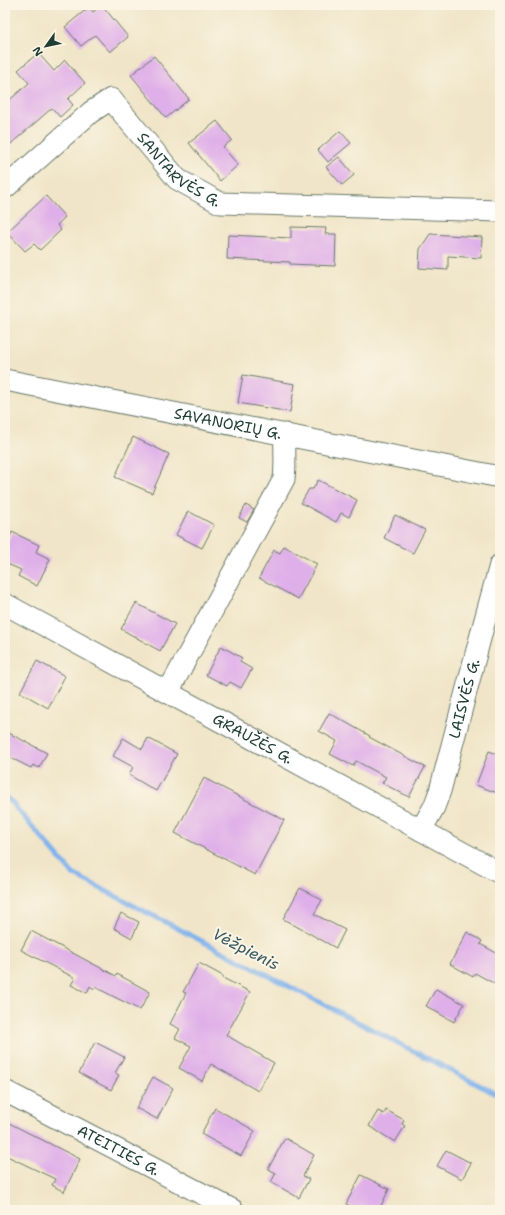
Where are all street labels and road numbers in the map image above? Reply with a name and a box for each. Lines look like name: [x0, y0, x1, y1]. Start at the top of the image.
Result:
street label: SANTARVĖS G.: [133, 128, 225, 212]
street label: SAVANORIŲ G.: [172, 403, 283, 444]
street label: LAISVĖS G.: [444, 656, 484, 741]
street label: GRAUŽĖS G.: [209, 709, 297, 769]
street label: ATEITIES G.: [74, 1120, 163, 1180]

